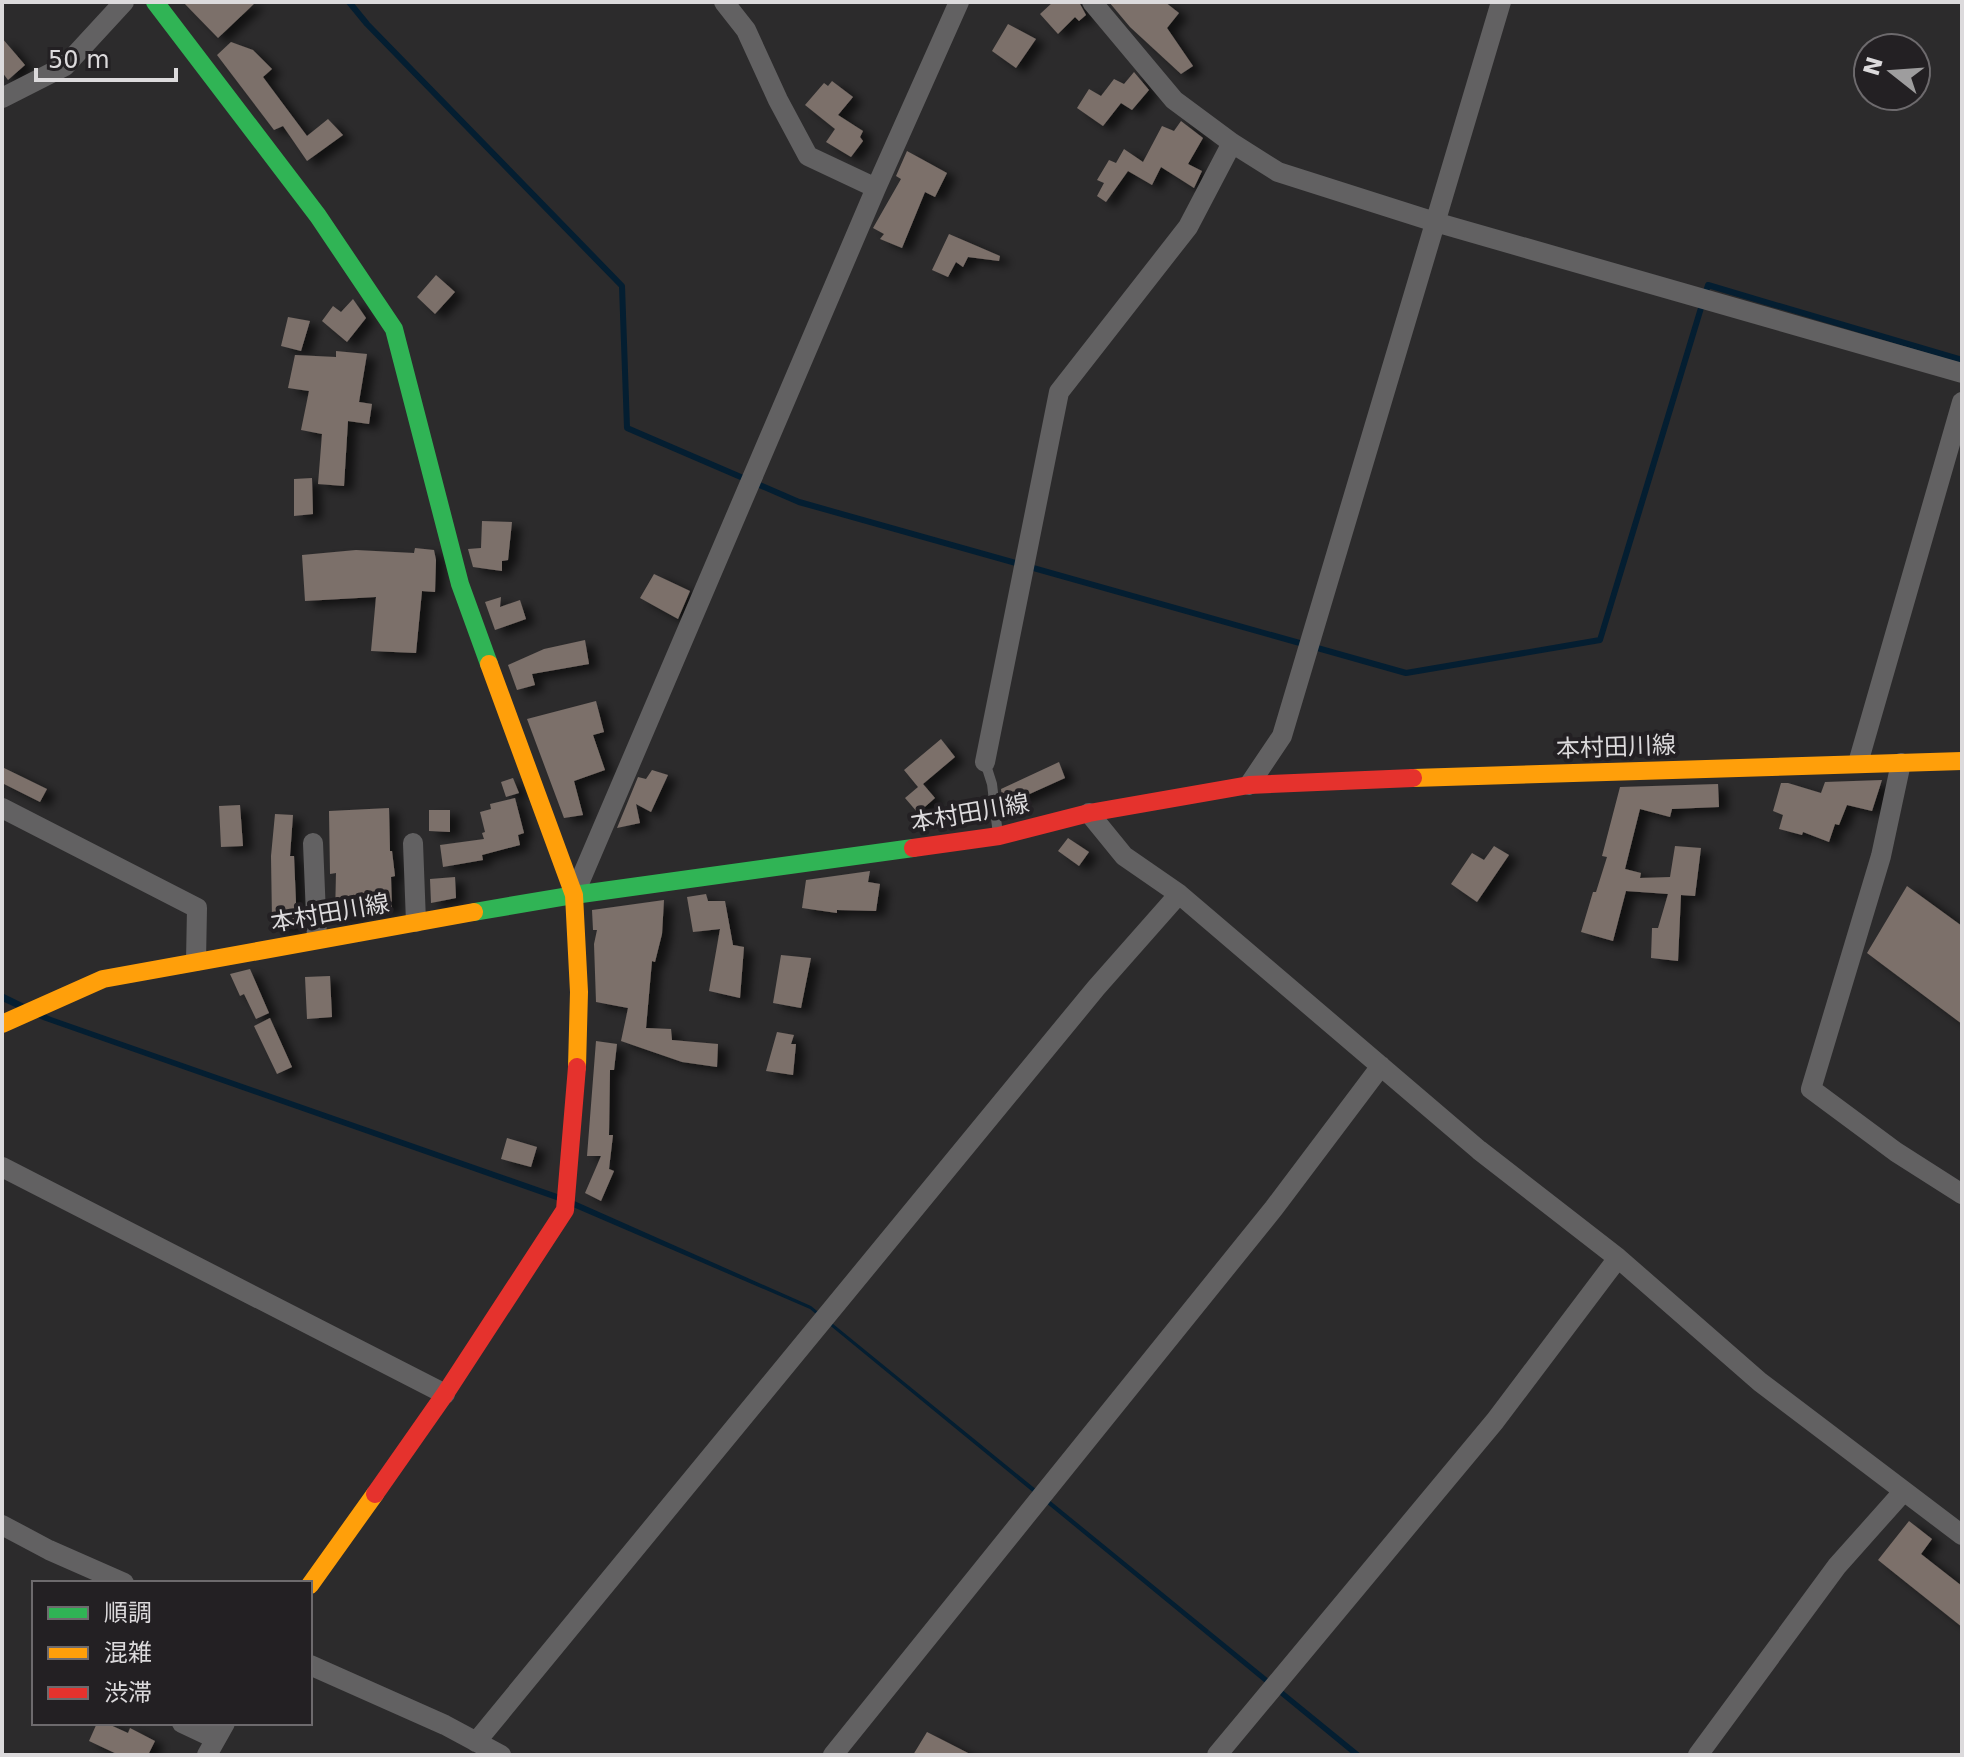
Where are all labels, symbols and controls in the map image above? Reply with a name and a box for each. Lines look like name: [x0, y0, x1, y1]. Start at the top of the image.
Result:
scale bar: [36, 32, 176, 82]
north arrow: [1852, 32, 1932, 112]
text: 50 m: [48, 46, 110, 74]
text: N: [1859, 54, 1888, 79]
street label: 本村田川線: [1556, 731, 1676, 763]
street label: 本村田川線: [908, 789, 1032, 837]
street label: 本村田川線: [268, 889, 392, 937]
legend: [32, 1581, 312, 1725]
text: 順調: [104, 1599, 152, 1627]
text: 混雑: [104, 1639, 152, 1667]
text: 渋滞: [104, 1679, 152, 1707]

